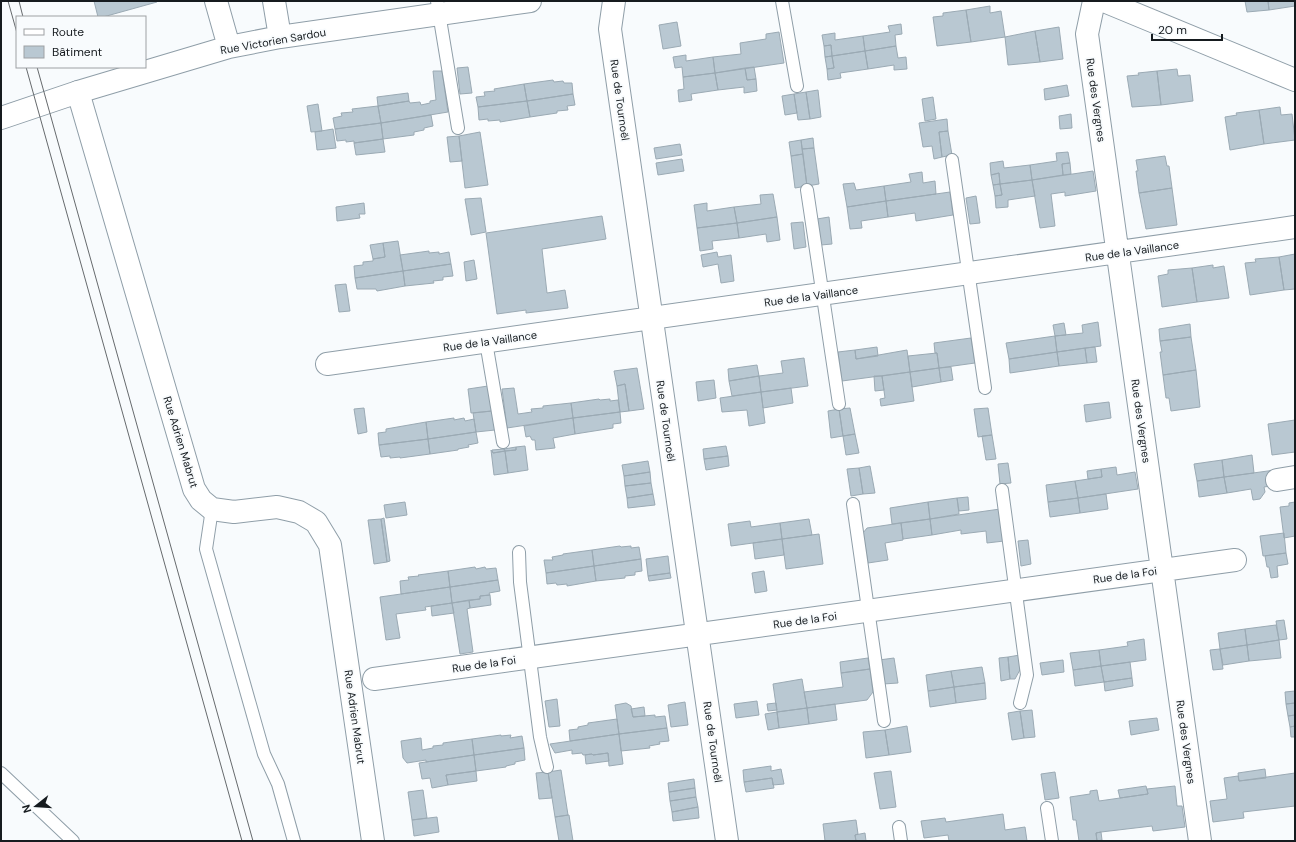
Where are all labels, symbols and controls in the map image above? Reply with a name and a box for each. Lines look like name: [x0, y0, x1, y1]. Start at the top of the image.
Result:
legend: [16, 16, 146, 68]
scale bar: [1152, 16, 1222, 42]
text: 20 m: [1158, 22, 1187, 38]
text: Route: [52, 24, 84, 40]
street label: Rue Victorien Sardou: [219, 25, 327, 57]
text: Bâtiment: [52, 44, 103, 60]
street label: Rue des Vergnes: [1083, 57, 1109, 143]
street label: Rue de Tournoël: [607, 59, 633, 141]
street label: Rue de la Vaillance: [1084, 237, 1180, 265]
street label: Rue de la Vaillance: [763, 282, 859, 310]
street label: Rue de la Vaillance: [442, 327, 538, 355]
street label: Rue des Vergnes: [1128, 378, 1154, 464]
street label: Rue de Tournoël: [653, 380, 679, 462]
street label: Rue Adrien Mabrut: [160, 395, 202, 489]
street label: Rue de la Foi: [1092, 564, 1158, 586]
street label: Rue de la Foi: [772, 609, 838, 631]
street label: Rue de la Foi: [451, 653, 517, 675]
street label: Rue Adrien Mabrut: [341, 669, 369, 765]
street label: Rue des Vergnes: [1173, 699, 1199, 785]
street label: Rue de Tournoël: [700, 701, 726, 783]
north arrow: [16, 786, 56, 826]
text: N: [19, 803, 34, 815]

